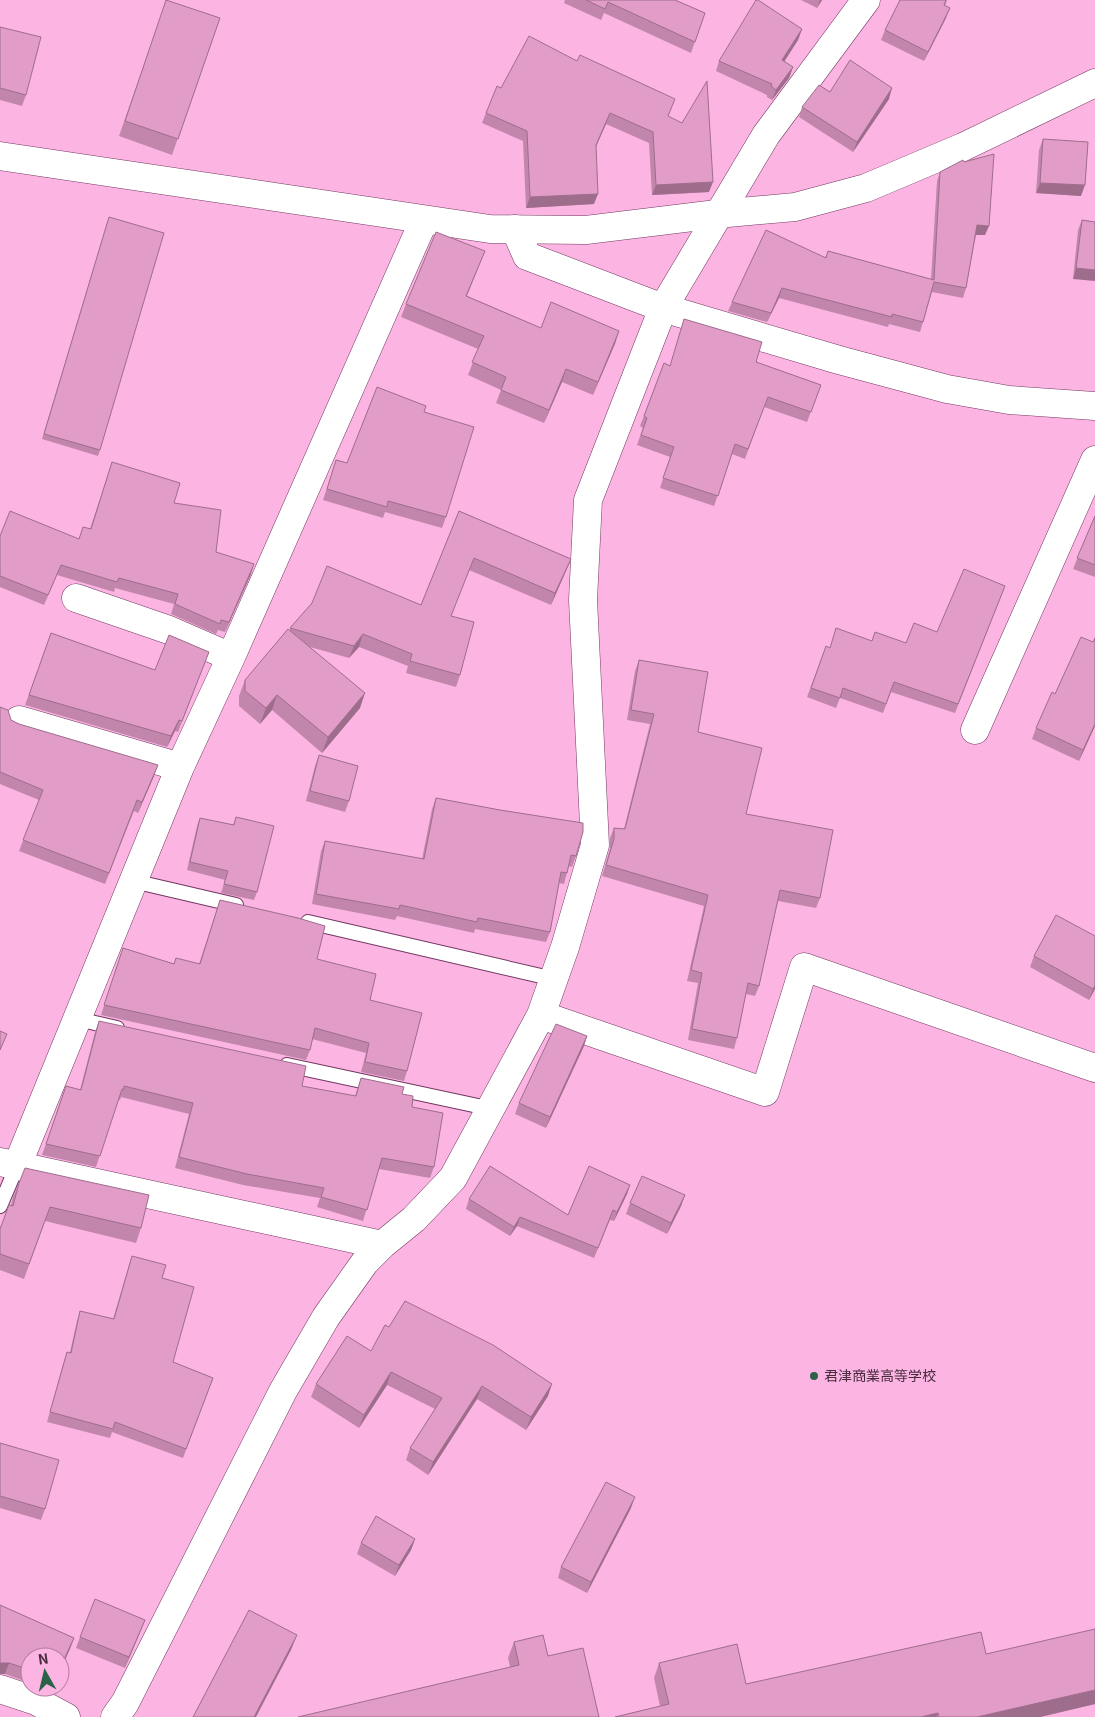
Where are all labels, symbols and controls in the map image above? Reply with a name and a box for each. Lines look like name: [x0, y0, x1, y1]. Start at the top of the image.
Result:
place label: 君津商業高等学校: [824, 1365, 936, 1385]
marker: 君津商業高等学校: [808, 1370, 820, 1382]
north arrow: [20, 1647, 70, 1697]
text: N: [36, 1648, 50, 1669]

